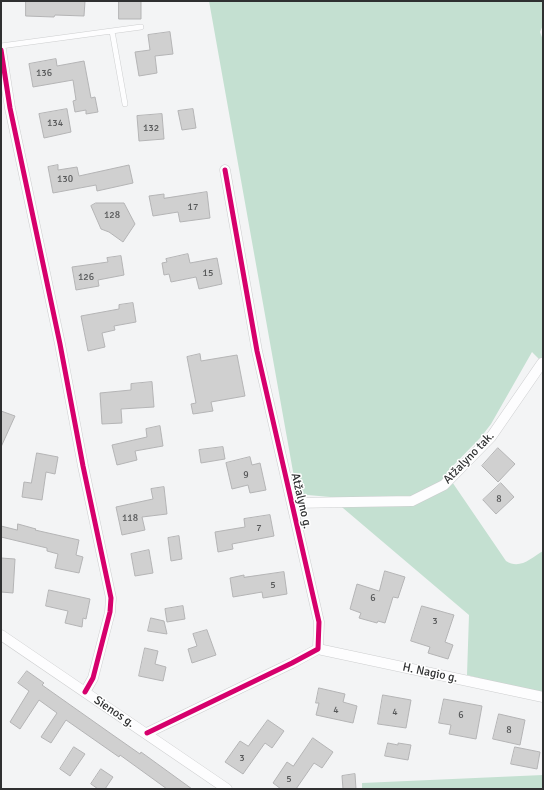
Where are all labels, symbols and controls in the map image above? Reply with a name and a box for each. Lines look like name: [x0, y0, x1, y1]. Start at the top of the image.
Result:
house number: 136: [36, 67, 52, 79]
house number: 134: [47, 117, 63, 129]
house number: 132: [143, 122, 159, 134]
house number: 130: [57, 173, 73, 185]
house number: 17: [188, 201, 198, 213]
house number: 128: [104, 209, 120, 221]
house number: 15: [203, 267, 213, 279]
house number: 126: [78, 271, 94, 283]
street label: Atžalyno tak.: [441, 429, 497, 487]
house number: 9: [243, 469, 249, 481]
street label: Atžalyno g.: [288, 472, 314, 530]
house number: 8: [496, 493, 502, 505]
house number: 118: [122, 512, 138, 524]
house number: 7: [256, 522, 262, 534]
house number: 5: [270, 579, 276, 591]
house number: 6: [370, 592, 376, 604]
house number: 3: [432, 615, 438, 627]
street label: H. Nagio g.: [401, 660, 459, 686]
street label: Sienos g.: [91, 693, 137, 731]
house number: 4: [333, 704, 339, 716]
house number: 4: [392, 706, 398, 718]
house number: 6: [458, 709, 464, 721]
house number: 8: [506, 724, 512, 736]
house number: 3: [239, 752, 245, 764]
house number: 5: [286, 773, 292, 785]

